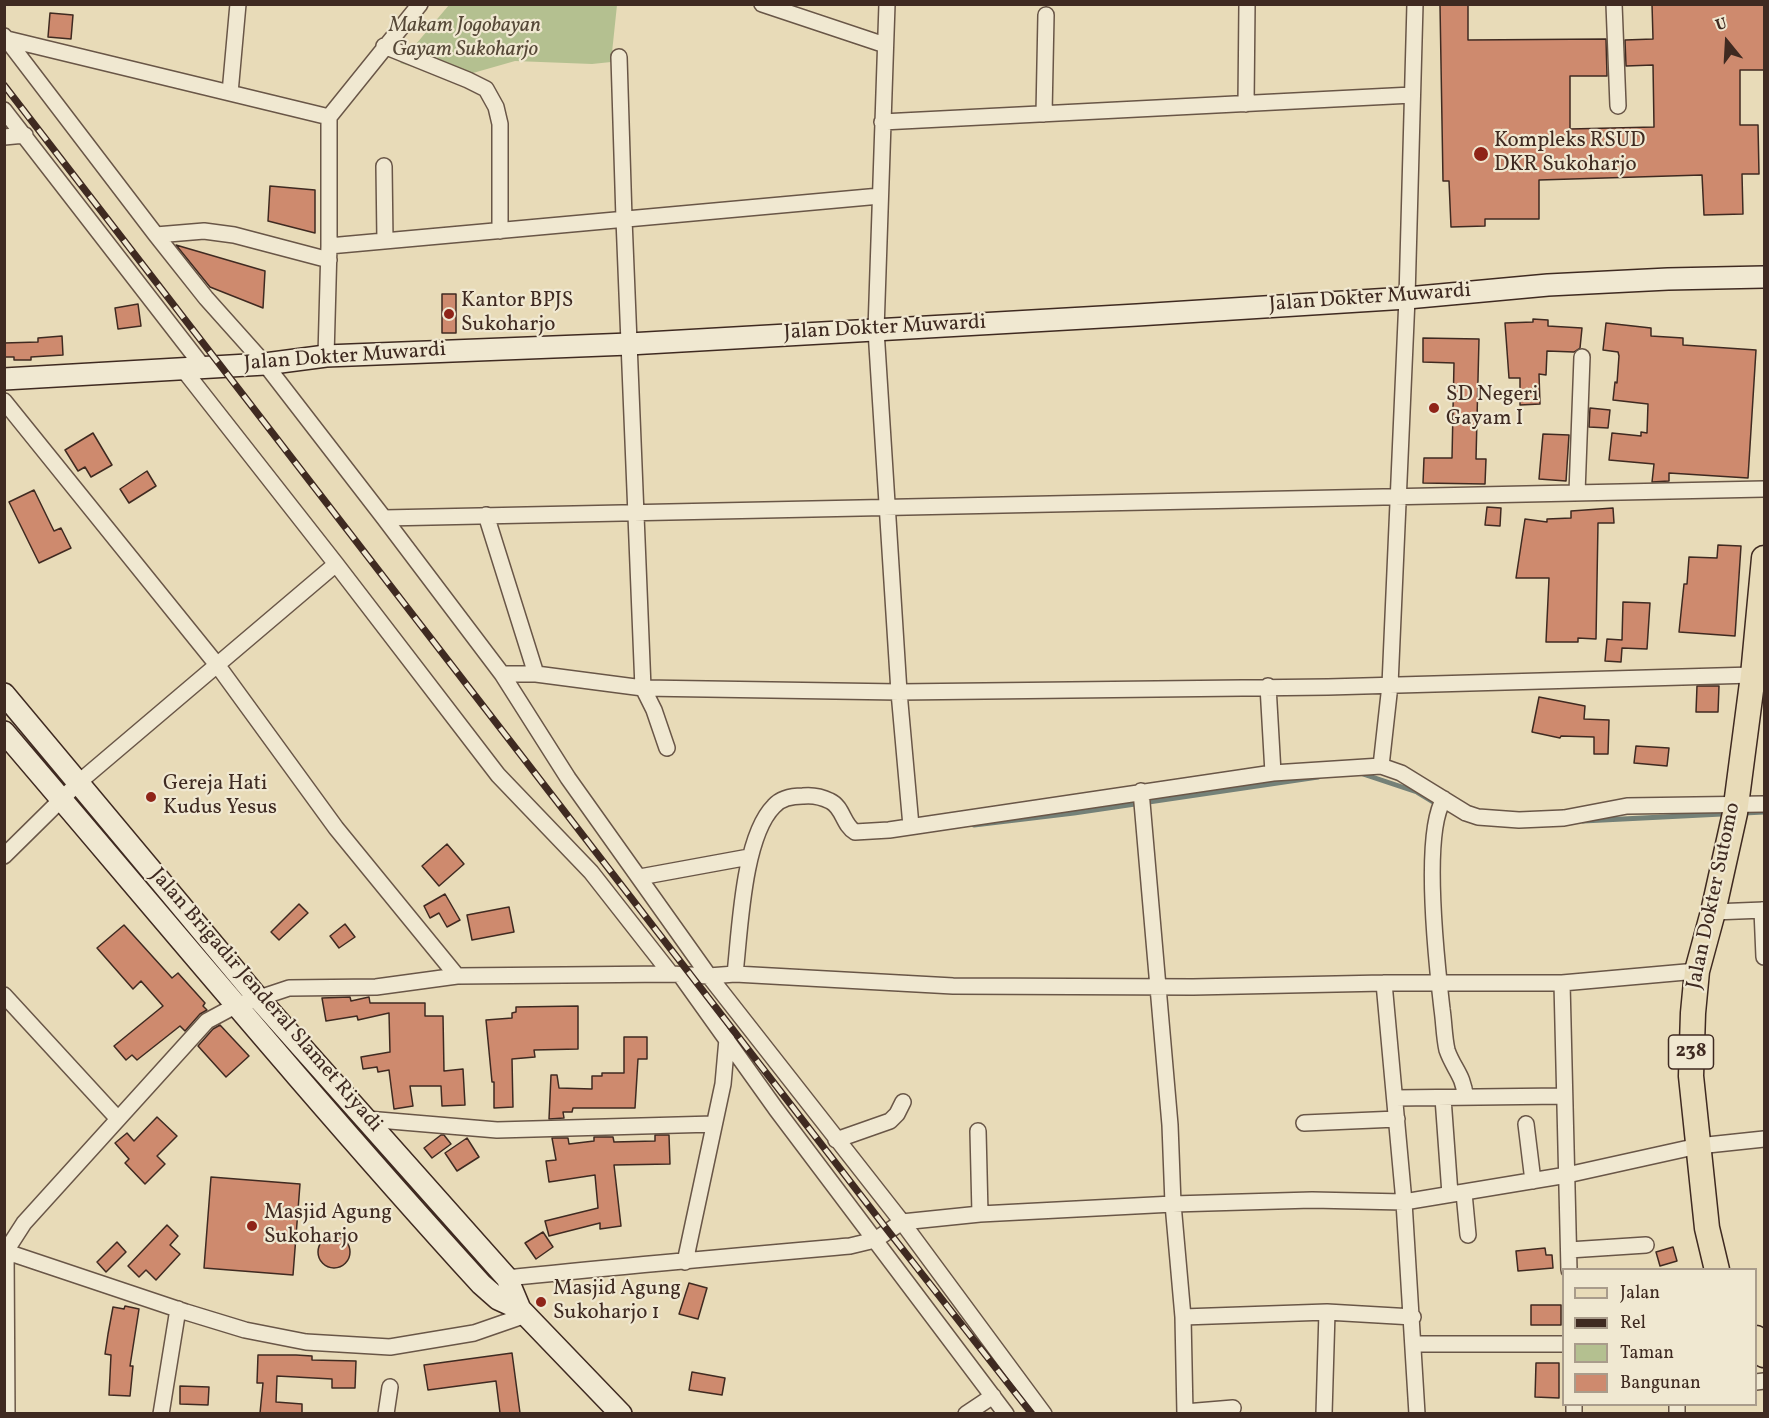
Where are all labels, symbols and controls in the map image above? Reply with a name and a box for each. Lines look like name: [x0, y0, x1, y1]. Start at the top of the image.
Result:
north arrow: [1697, 12, 1757, 72]
text: U: [1713, 13, 1730, 37]
park label: Makam Jogobayan Gayam Sukoharjo: [389, 14, 541, 64]
place label: Kompleks RSUD DKR Sukoharjo: [1494, 129, 1645, 179]
marker: Kompleks RSUD DKR Sukoharjo: [1472, 145, 1490, 163]
street label: Jalan Dokter Muwardi: [1268, 279, 1472, 319]
place label: Kantor BPJS Sukoharjo: [461, 289, 573, 339]
marker: Kantor BPJS Sukoharjo: [442, 307, 456, 321]
street label: Jalan Dokter Muwardi: [783, 311, 987, 347]
street label: Jalan Dokter Muwardi: [243, 338, 447, 378]
place label: SD Negeri Gayam I: [1446, 383, 1538, 433]
marker: SD Negeri Gayam I: [1427, 401, 1441, 415]
place label: Gereja Hati Kudus Yesus: [163, 772, 277, 822]
marker: Gereja Hati Kudus Yesus: [144, 790, 158, 804]
street label: Jalan Dokter Sutomo: [1683, 800, 1747, 992]
street label: Jalan Brigadir Jenderal Slamet Riyadi: [143, 864, 387, 1138]
road number: 238: [1668, 1035, 1714, 1069]
place label: Masjid Agung Sukoharjo: [264, 1201, 392, 1251]
marker: Masjid Agung Sukoharjo: [245, 1219, 259, 1233]
legend: [1562, 1268, 1757, 1406]
place label: Masjid Agung Sukoharjo 1: [553, 1277, 681, 1327]
text: Jalan: [1620, 1281, 1660, 1306]
marker: Masjid Agung Sukoharjo 1: [534, 1295, 548, 1309]
text: Rel: [1620, 1311, 1646, 1336]
text: Taman: [1620, 1341, 1674, 1366]
text: Bangunan: [1620, 1371, 1701, 1396]

